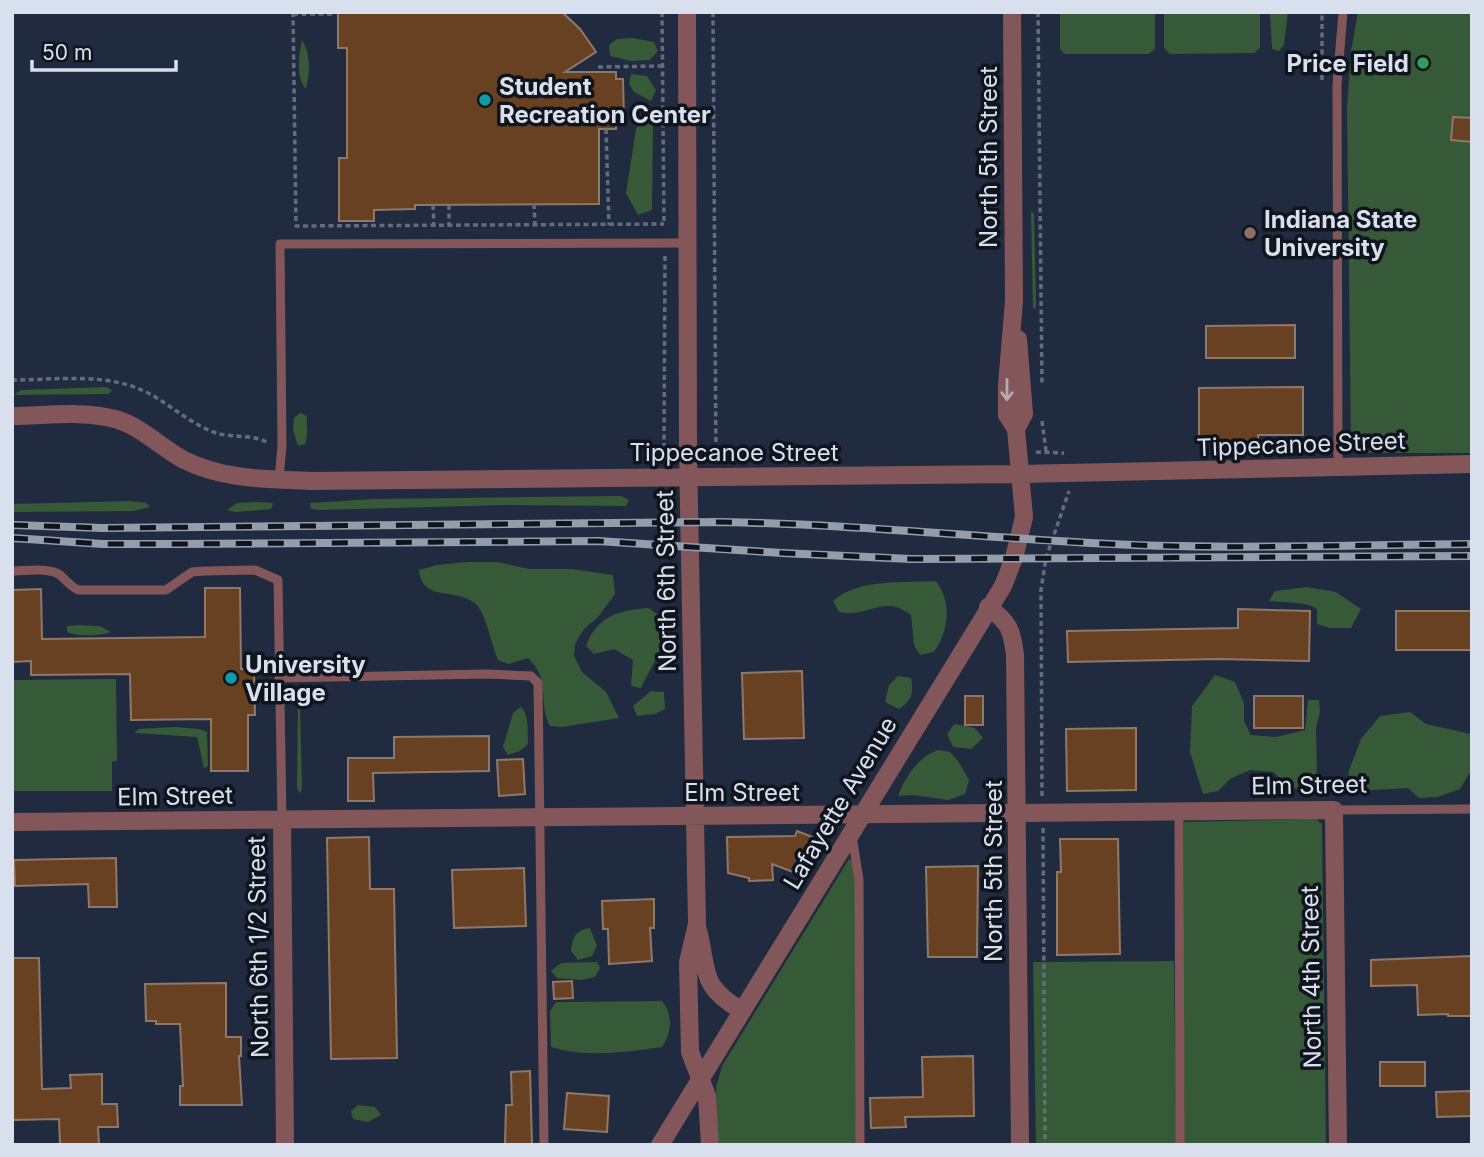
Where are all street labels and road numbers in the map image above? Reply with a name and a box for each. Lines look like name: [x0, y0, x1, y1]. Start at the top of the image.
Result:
street label: North 5th Street: [974, 66, 1003, 248]
street label: Tippecanoe Street: [1196, 426, 1406, 462]
street label: Tippecanoe Street: [629, 438, 839, 467]
street label: North 6th Street: [650, 490, 682, 672]
street label: Lafayette Avenue: [777, 712, 903, 894]
street label: Elm Street: [1251, 769, 1367, 801]
street label: Elm Street: [684, 778, 800, 807]
street label: Elm Street: [117, 780, 233, 812]
street label: North 5th Street: [979, 780, 1008, 962]
street label: North 6th 1/2 Street: [242, 836, 274, 1058]
street label: North 4th Street: [1295, 885, 1327, 1069]

